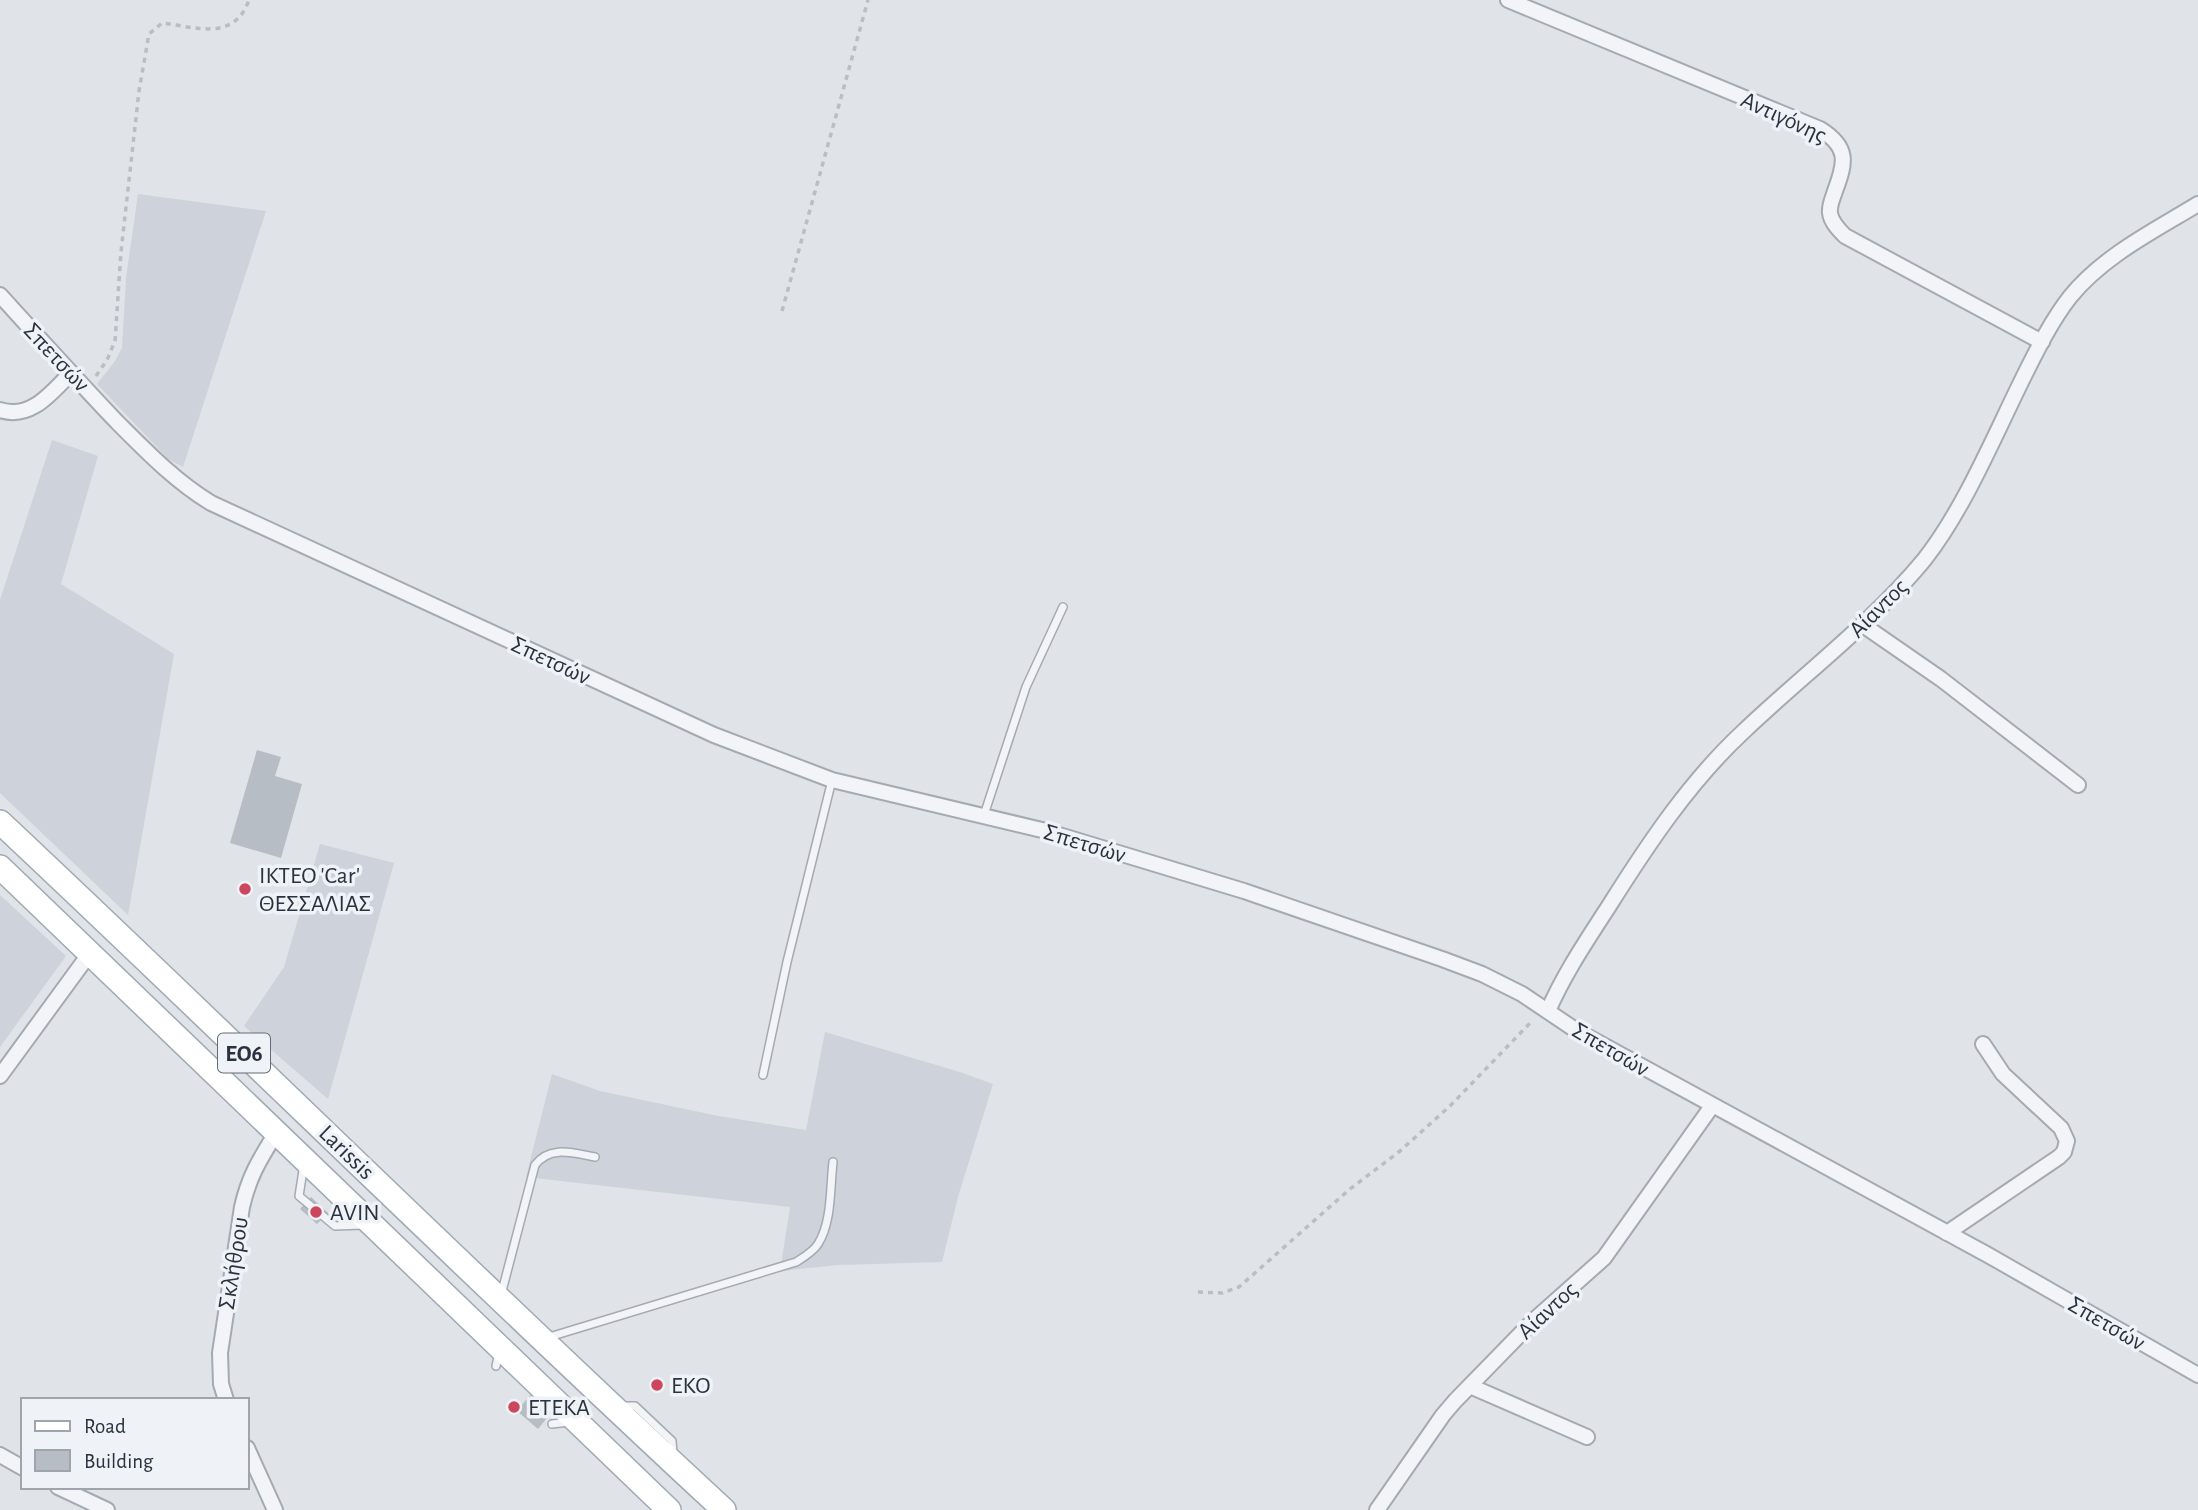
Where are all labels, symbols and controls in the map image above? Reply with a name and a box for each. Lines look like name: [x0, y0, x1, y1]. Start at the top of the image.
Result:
street label: Αντιγόνης: [1737, 88, 1830, 148]
street label: Σπετσών: [19, 319, 94, 397]
street label: Αίαντος: [1845, 575, 1913, 643]
street label: Σπετσών: [507, 632, 594, 690]
street label: Σπετσών: [1041, 820, 1129, 868]
place label: ΙΚΤΕΟ 'Car' ΘΕΣΣΑΛΙΑΣ: [259, 864, 371, 916]
marker: ΙΚΤΕΟ 'Car' ΘΕΣΣΑΛΙΑΣ: [237, 881, 253, 897]
street label: Σπετσών: [1568, 1018, 1653, 1081]
road number: ΕΟ6: [218, 1034, 270, 1072]
street label: Larissis: [314, 1121, 379, 1185]
place label: AVIN: [330, 1201, 380, 1225]
marker: AVIN: [308, 1204, 324, 1220]
street label: Σκλήθρου: [215, 1215, 253, 1311]
street label: Αίαντος: [1513, 1277, 1582, 1344]
street label: Σπετσών: [2064, 1292, 2149, 1355]
place label: EKO: [671, 1374, 710, 1398]
marker: EKO: [649, 1377, 665, 1393]
place label: ΕΤΕΚΑ: [528, 1396, 590, 1420]
legend: [21, 1398, 248, 1489]
marker: ΕΤΕΚΑ: [506, 1399, 522, 1415]
text: Road: [84, 1416, 126, 1437]
text: Building: [84, 1451, 154, 1472]

